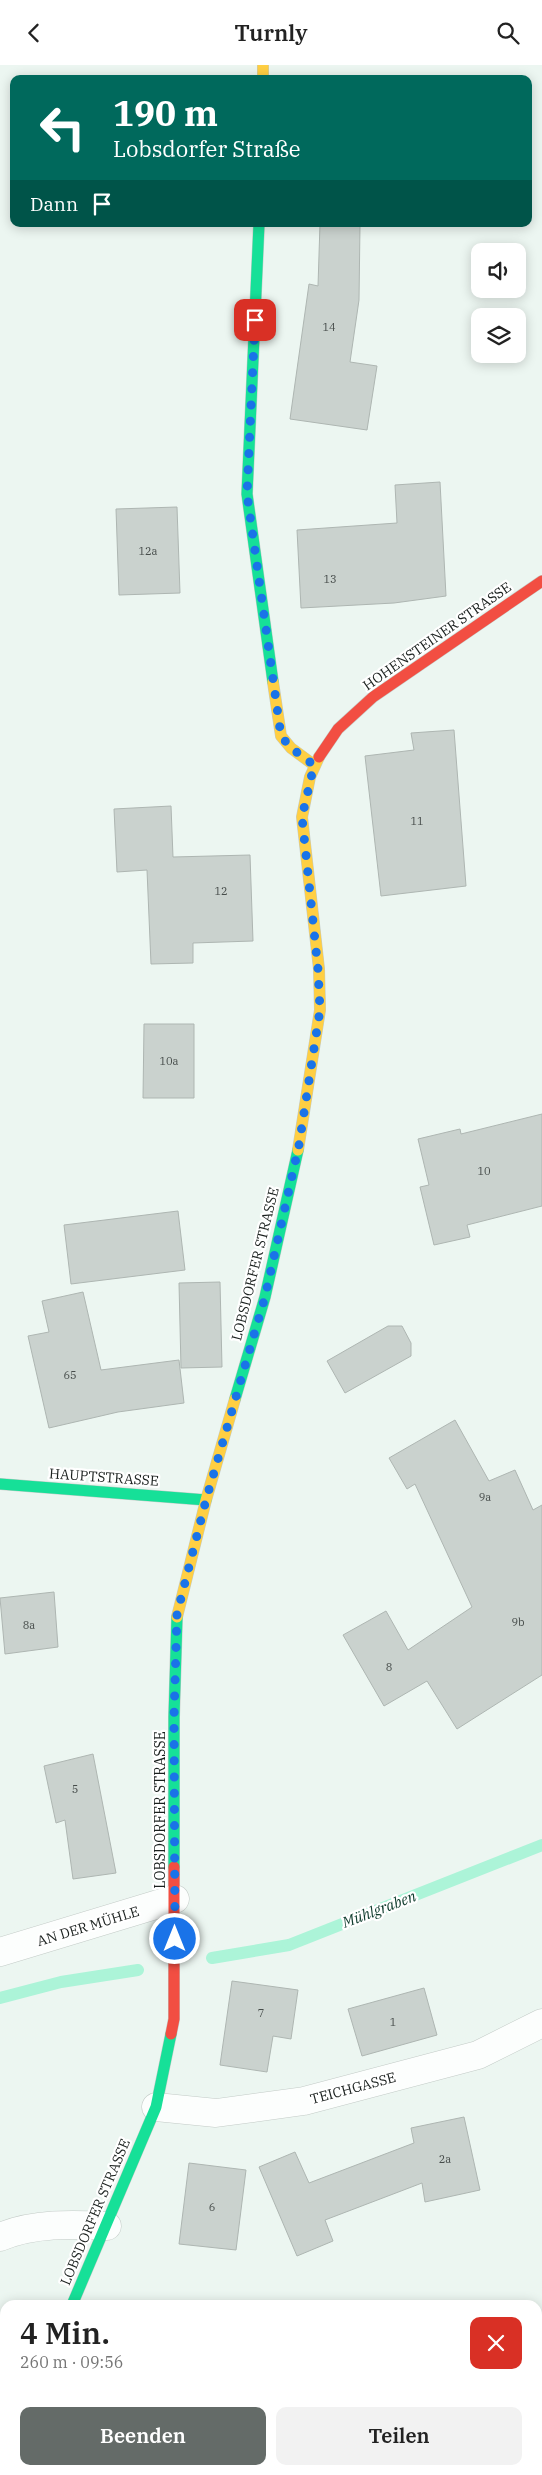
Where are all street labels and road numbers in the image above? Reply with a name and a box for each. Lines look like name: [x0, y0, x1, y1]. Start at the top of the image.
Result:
street label: HOHENSTEINER STRASSE: [359, 578, 515, 694]
street label: LOBSDORFER STRASSE: [227, 1185, 283, 1342]
street label: HAUPTSTRASSE: [48, 1464, 160, 1490]
street label: LOBSDORFER STRASSE: [151, 1731, 169, 1889]
street label: AN DER MÜHLE: [35, 1902, 141, 1950]
street label: TEICHGASSE: [308, 2068, 398, 2108]
street label: LOBSDORFER STRASSE: [56, 2136, 134, 2288]

